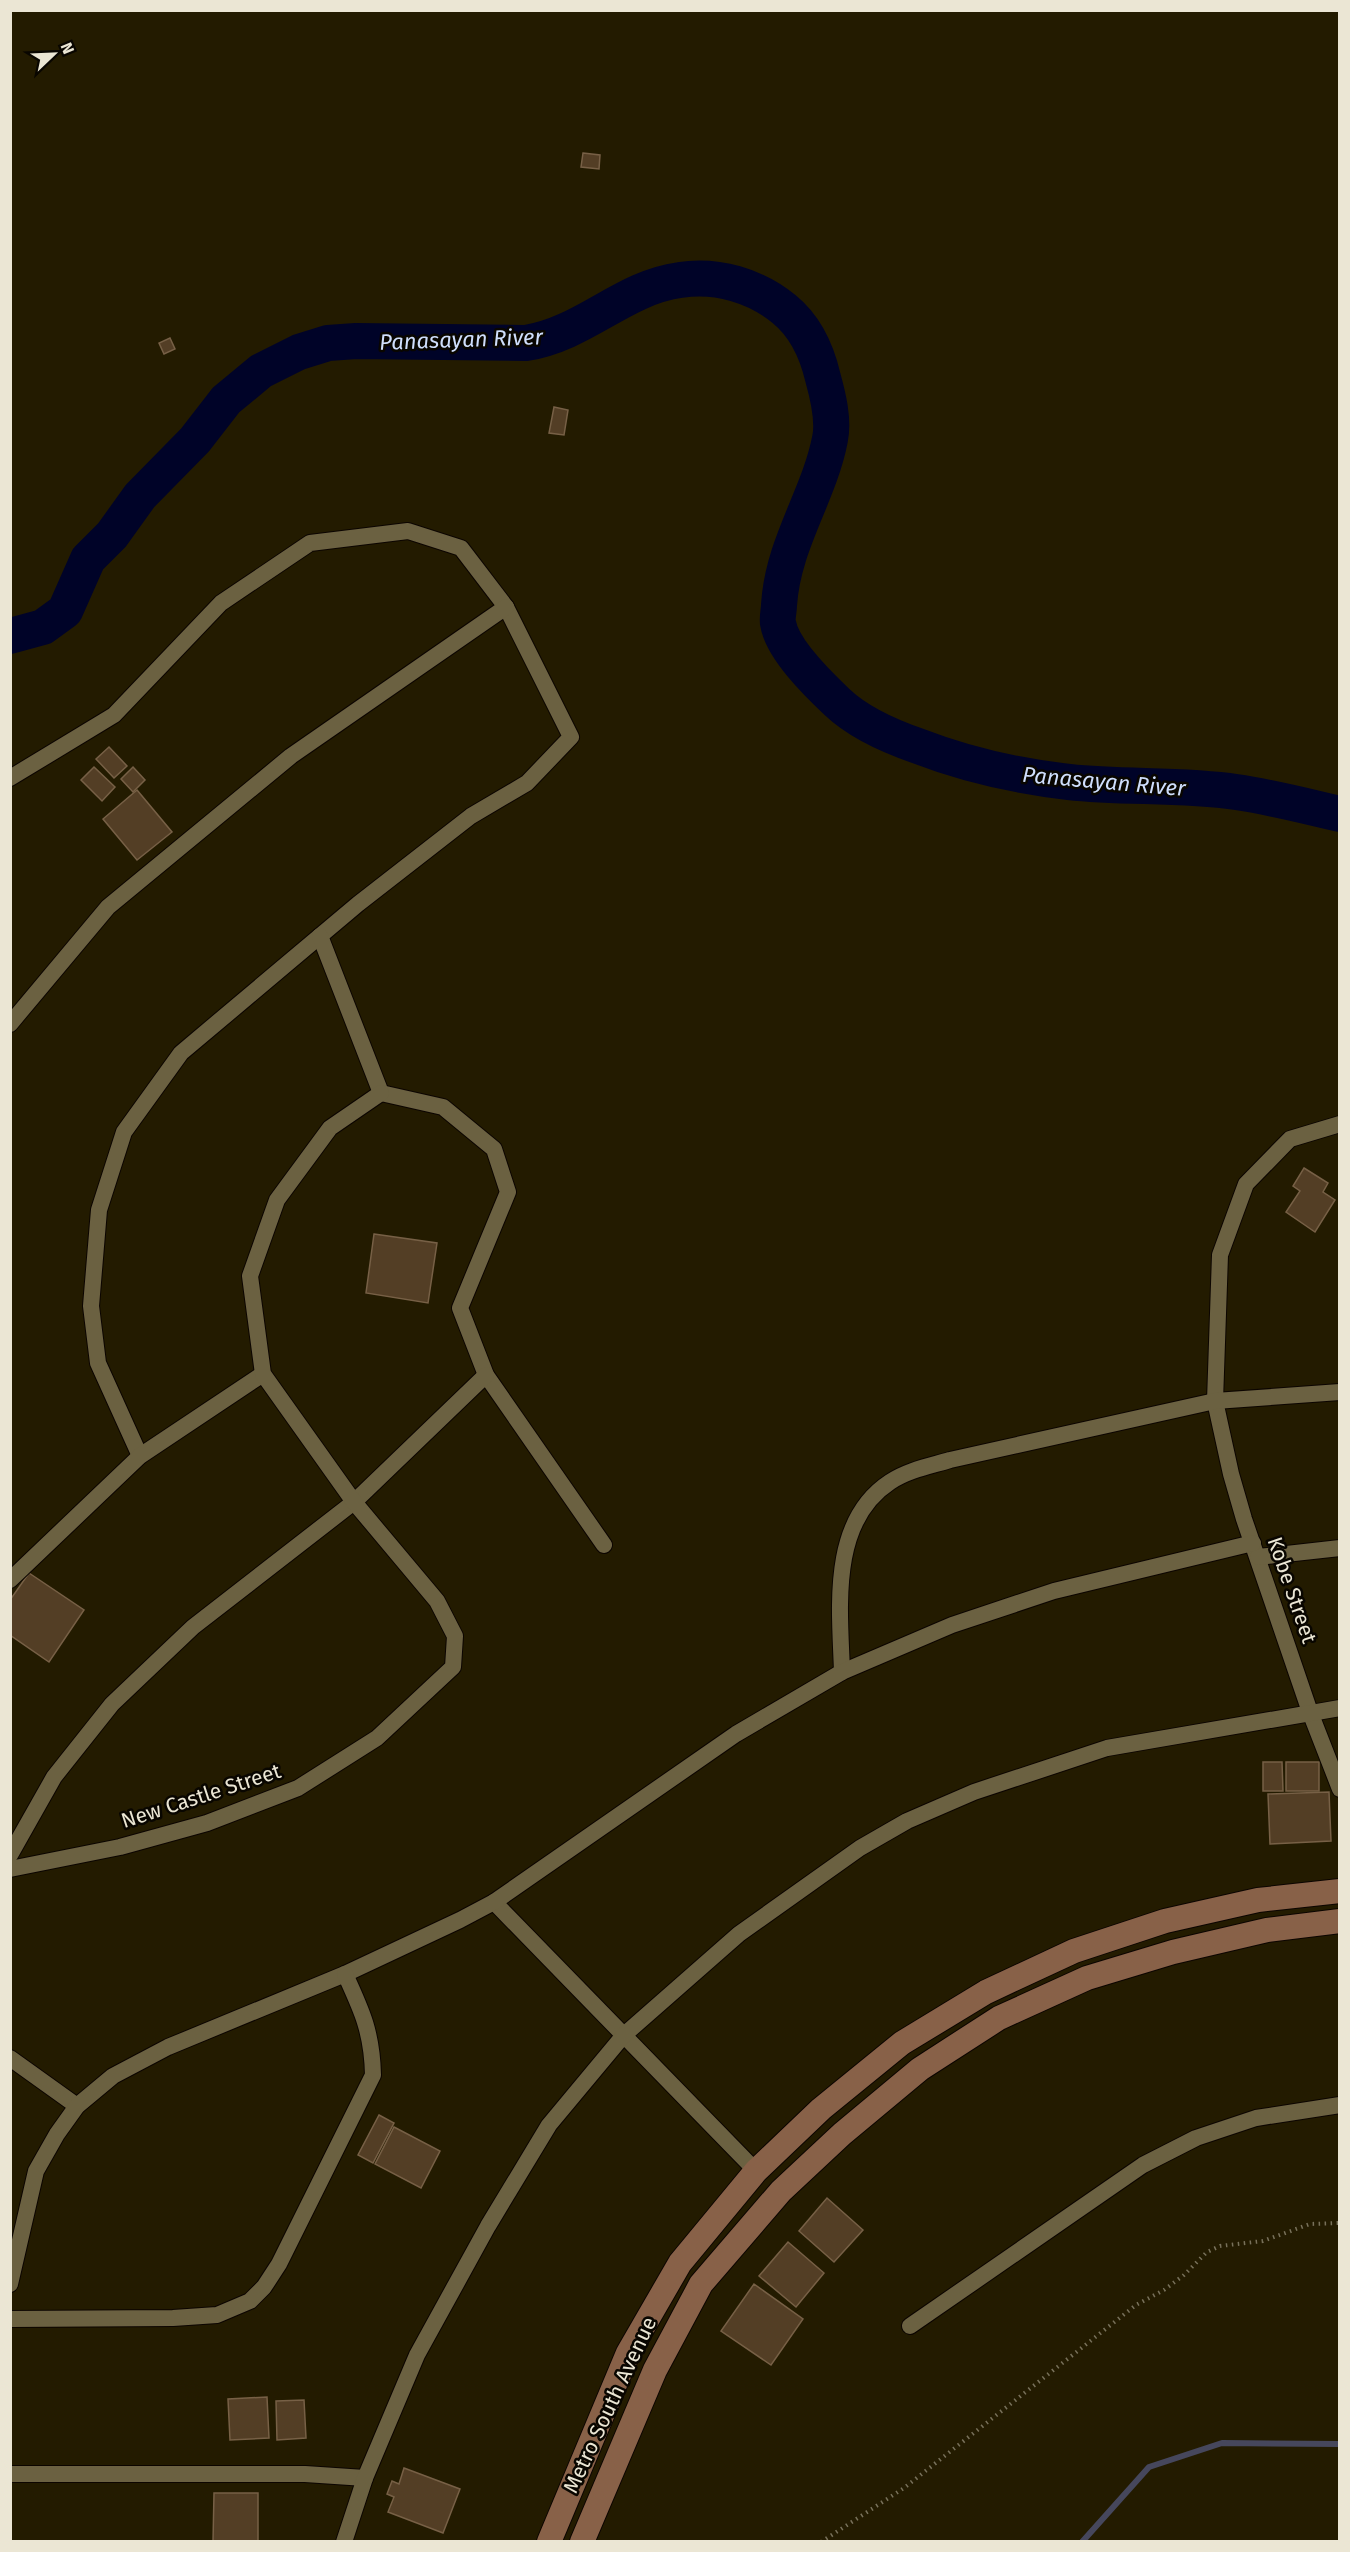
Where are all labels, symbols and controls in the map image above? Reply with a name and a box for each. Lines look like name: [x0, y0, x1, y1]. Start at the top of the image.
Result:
north arrow: [24, 24, 84, 84]
text: N: [57, 40, 78, 57]
water label: Panasayan River: [379, 323, 544, 356]
water label: Panasayan River: [1021, 761, 1187, 802]
street label: Kobe Street: [1262, 1533, 1322, 1647]
street label: New Castle Street: [118, 1758, 285, 1834]
street label: Metro South Avenue: [558, 2313, 662, 2497]

